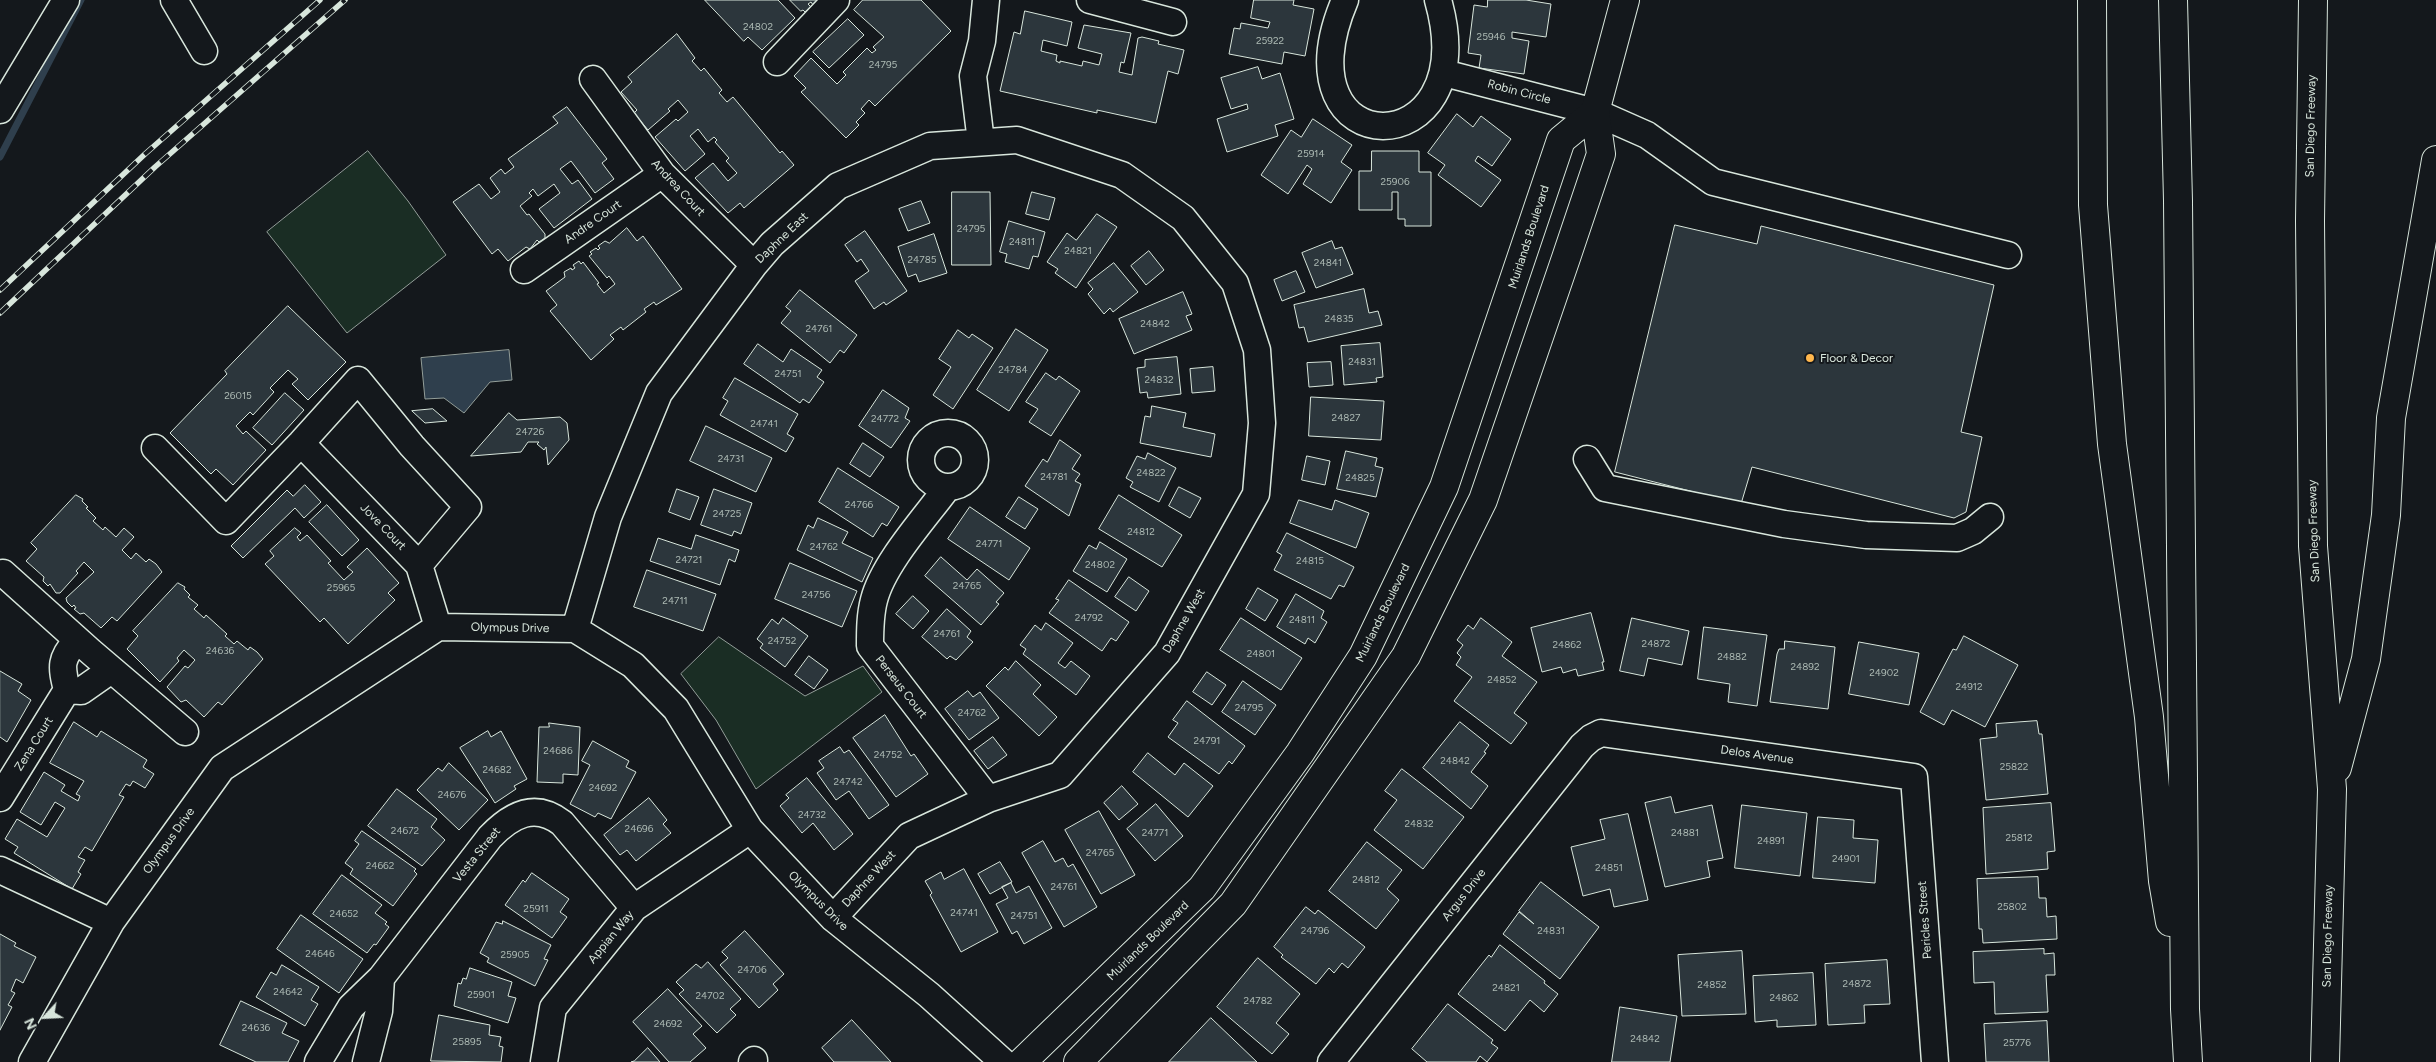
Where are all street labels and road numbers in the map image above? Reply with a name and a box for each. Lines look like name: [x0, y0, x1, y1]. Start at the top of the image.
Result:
street label: San Diego Freeway: [2303, 75, 2319, 177]
street label: Robin Circle: [1486, 77, 1552, 107]
street label: Andrea Court: [648, 157, 708, 219]
street label: Muirlands Boulevard: [1505, 183, 1553, 291]
street label: Andre Court: [562, 197, 624, 247]
street label: Daphne East: [753, 209, 811, 267]
street label: San Diego Freeway: [2305, 479, 2323, 583]
street label: Jove Court: [357, 501, 409, 553]
street label: Muirlands Boulevard: [1353, 561, 1413, 665]
street label: Daphne West: [1160, 586, 1208, 656]
street label: Olympus Drive: [471, 620, 549, 636]
street label: Perseus Court: [872, 653, 930, 721]
street label: Zena Court: [12, 714, 56, 774]
street label: Delos Avenue: [1720, 743, 1794, 767]
street label: Olympus Drive: [140, 805, 198, 877]
street label: Vesta Street: [450, 824, 504, 886]
street label: Daphne West: [839, 848, 899, 910]
street label: Argus Drive: [1439, 866, 1489, 924]
street label: Olympus Drive: [785, 868, 851, 934]
street label: Pericles Street: [1915, 881, 1935, 959]
street label: San Diego Freeway: [2320, 885, 2336, 987]
street label: Muirlands Boulevard: [1104, 898, 1192, 984]
street label: Appian Way: [585, 908, 637, 966]

